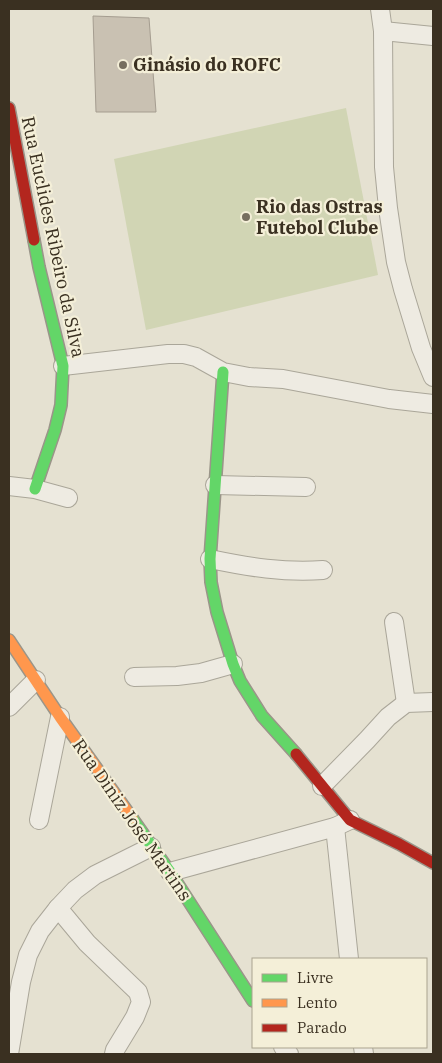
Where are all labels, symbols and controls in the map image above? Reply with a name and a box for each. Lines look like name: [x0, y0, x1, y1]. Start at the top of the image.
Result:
place label: Ginásio do ROFC: [133, 53, 281, 76]
marker: Ginásio do ROFC: [117, 59, 129, 71]
street label: Rua Euclides Ribeiro da Silva: [17, 114, 90, 360]
place label: Rio das Ostras Futebol Clube: [256, 195, 383, 239]
marker: Rio das Ostras Futebol Clube: [240, 211, 252, 223]
street label: Rua Diniz José Martins: [68, 734, 197, 905]
legend: [252, 958, 427, 1048]
text: Livre: [297, 968, 333, 987]
text: Lento: [297, 993, 337, 1012]
text: Parado: [297, 1018, 347, 1037]

